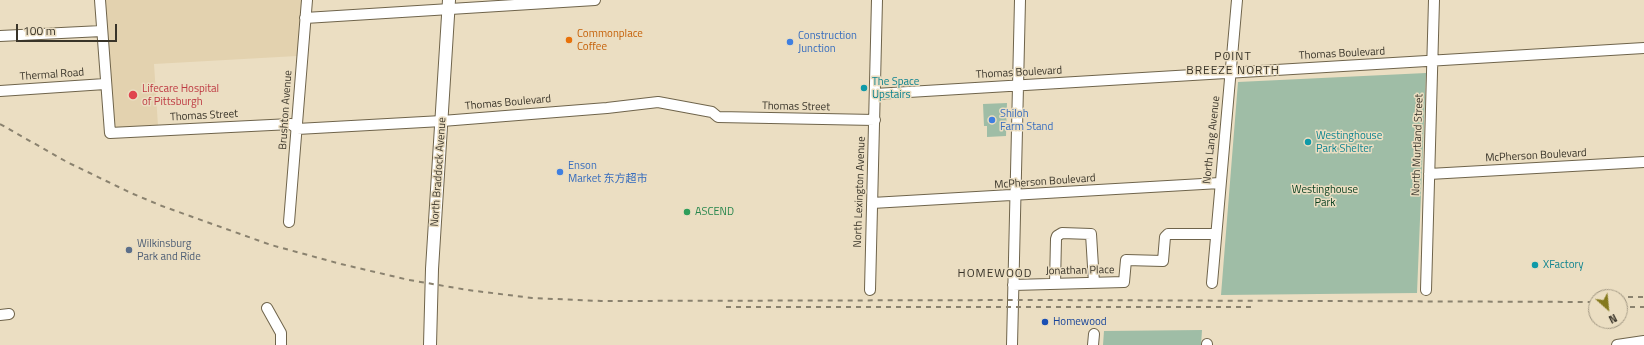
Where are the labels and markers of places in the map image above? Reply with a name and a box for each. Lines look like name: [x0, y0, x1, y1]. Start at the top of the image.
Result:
place label: Commonplace Coffee: [577, 27, 643, 53]
place label: Construction Junction: [798, 29, 857, 55]
marker: Commonplace Coffee: [564, 35, 574, 45]
marker: Construction Junction: [785, 37, 795, 47]
place label: The Space Upstairs: [872, 75, 919, 101]
place label: Lifecare Hospital of Pittsburgh: [142, 82, 219, 108]
marker: The Space Upstairs: [859, 83, 869, 93]
marker: Lifecare Hospital of Pittsburgh: [127, 89, 139, 101]
place label: Shiloh Farm Stand: [1000, 107, 1053, 133]
marker: Shiloh Farm Stand: [987, 115, 997, 125]
place label: Westinghouse Park Shelter: [1316, 129, 1382, 155]
marker: Westinghouse Park Shelter: [1303, 137, 1313, 147]
place label: Enson Market 东方超市: [568, 159, 647, 185]
marker: Enson Market 东方超市: [555, 167, 565, 177]
place label: ASCEND: [695, 205, 734, 219]
marker: ASCEND: [682, 207, 692, 217]
place label: Wilkinsburg Park and Ride: [137, 237, 201, 263]
marker: Wilkinsburg Park and Ride: [124, 245, 134, 255]
place label: XFactory: [1543, 258, 1584, 272]
marker: XFactory: [1530, 260, 1540, 270]
place label: Homewood: [1053, 315, 1107, 329]
marker: Homewood: [1040, 317, 1050, 327]

